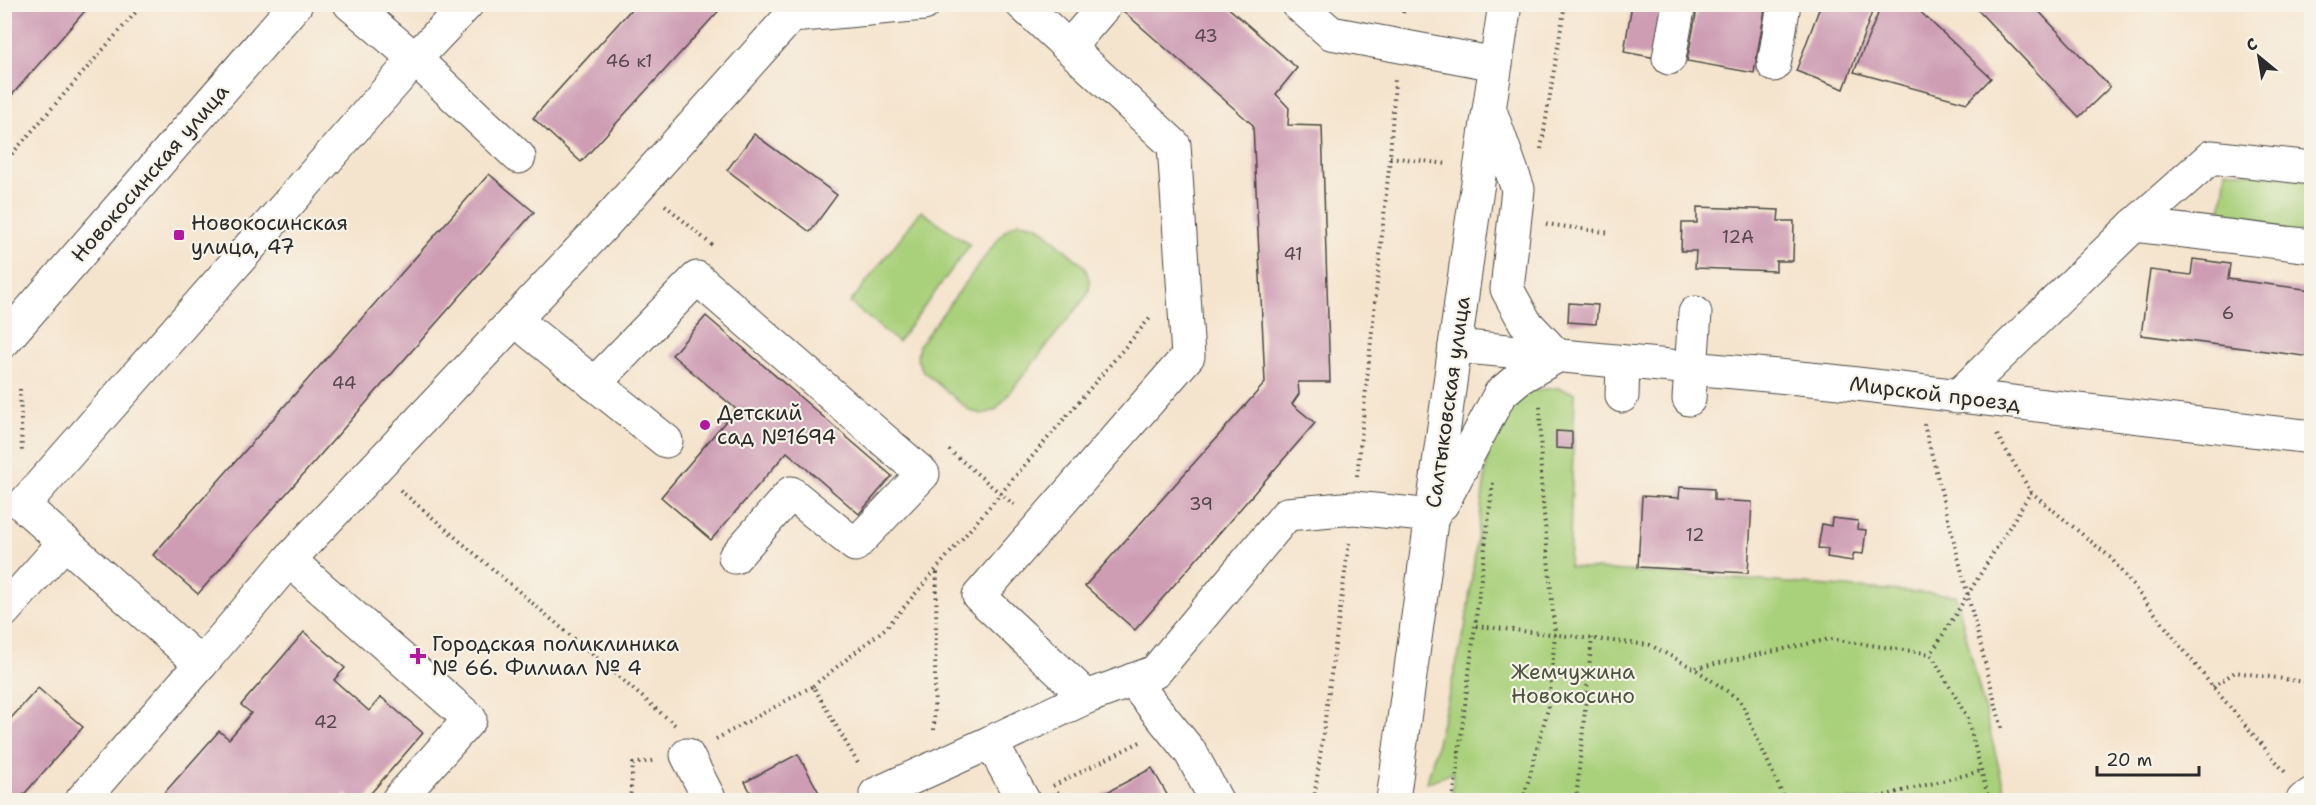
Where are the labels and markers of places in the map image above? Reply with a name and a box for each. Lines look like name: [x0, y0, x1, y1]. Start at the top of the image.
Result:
place label: Новокосинская улица, 47: [191, 209, 348, 261]
marker: Новокосинская улица, 47: [172, 228, 186, 242]
place label: Детский сад №1694: [717, 399, 836, 451]
marker: Детский сад №1694: [698, 418, 712, 432]
place label: Городская поликлиника № 66. Филиал № 4: [432, 630, 679, 682]
marker: Городская поликлиника № 66. Филиал № 4: [409, 647, 427, 665]

